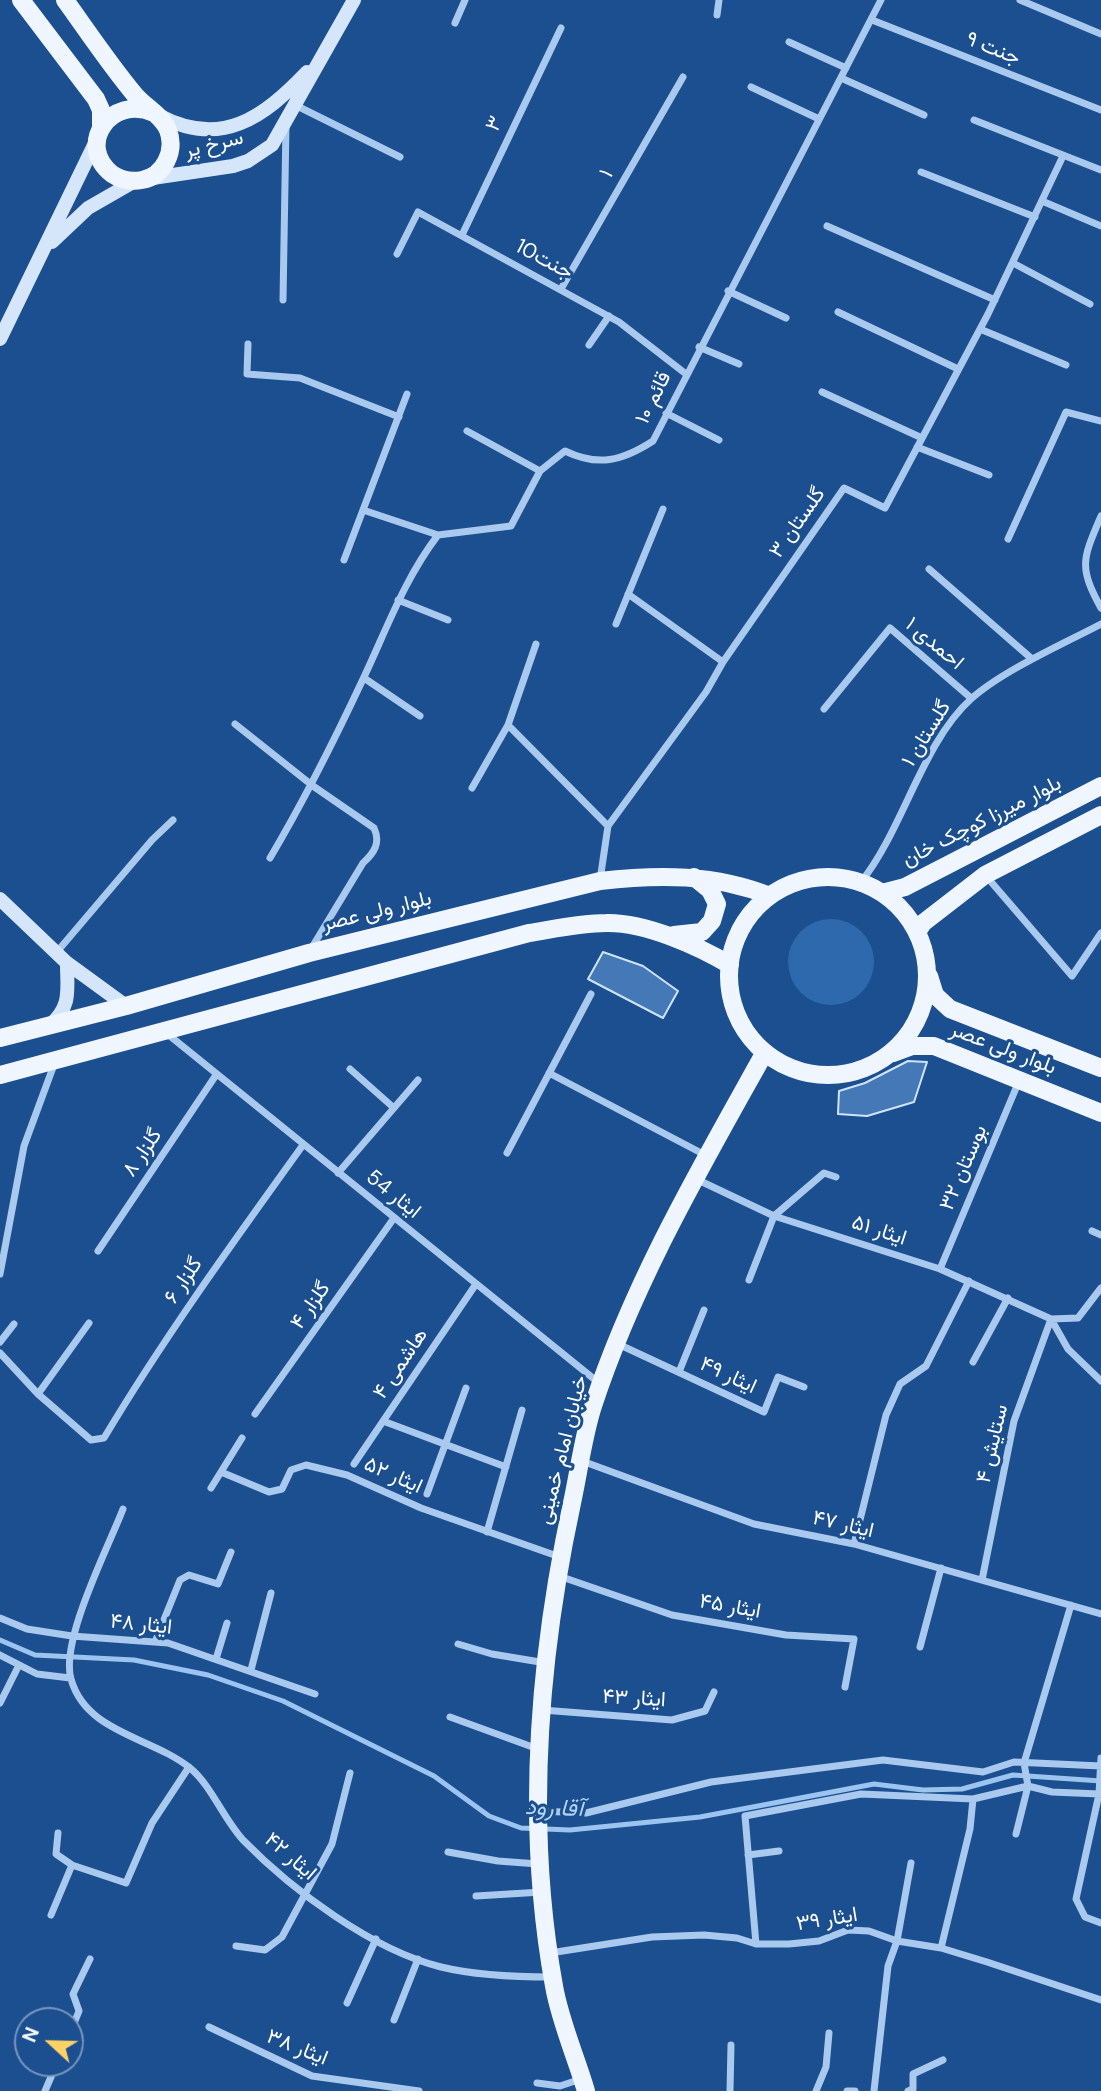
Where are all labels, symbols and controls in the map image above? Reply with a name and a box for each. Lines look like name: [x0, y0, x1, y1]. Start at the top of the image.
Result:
street label: جنت ۹: [962, 27, 1024, 71]
street label: ۳: [481, 112, 509, 136]
street label: سرخ پر: [182, 126, 246, 164]
street label: ۱: [595, 165, 619, 183]
street label: جنت10: [511, 234, 577, 286]
street label: قائم ۱۰: [631, 368, 677, 428]
street label: گلستان ۳: [764, 483, 832, 563]
street label: احمدی ۱: [900, 612, 968, 676]
street label: گلستان ۱: [897, 696, 957, 772]
street label: بلوار میرزا کوچک خان: [898, 771, 1066, 873]
street label: بلوار ولی عصر: [320, 886, 434, 938]
street label: بلوار ولی عصر: [946, 1017, 1060, 1081]
street label: بوستان ۳۲: [935, 1122, 993, 1214]
street label: گلزار ۸: [118, 1124, 168, 1182]
street label: ایثار 54: [360, 1165, 426, 1225]
street label: ایثار ۵۱: [848, 1210, 910, 1252]
street label: گلزار ۶: [159, 1253, 209, 1309]
street label: گلزار ۴: [286, 1277, 336, 1335]
street label: هاشمی ۴: [368, 1324, 434, 1404]
street label: ایثار ۴۹: [696, 1352, 760, 1400]
street label: خیابان امام خمینی: [532, 1373, 594, 1527]
street label: ستایش ۴: [972, 1402, 1014, 1486]
street label: ایثار ۵۲: [360, 1452, 426, 1500]
street label: ایثار ۴۷: [810, 1506, 876, 1544]
street label: ایثار ۴۵: [697, 1589, 763, 1625]
street label: ایثار ۴۸: [109, 1609, 173, 1641]
street label: ایثار ۴۳: [602, 1685, 666, 1713]
water label: آقا رود: [525, 1794, 583, 1824]
street label: ایثار ۴۲: [259, 1828, 321, 1886]
street label: ایثار ۳۹: [795, 1903, 859, 1937]
north arrow: [14, 2007, 84, 2077]
text: N: [17, 2024, 45, 2046]
street label: ایثار ۳۸: [263, 2024, 331, 2072]

